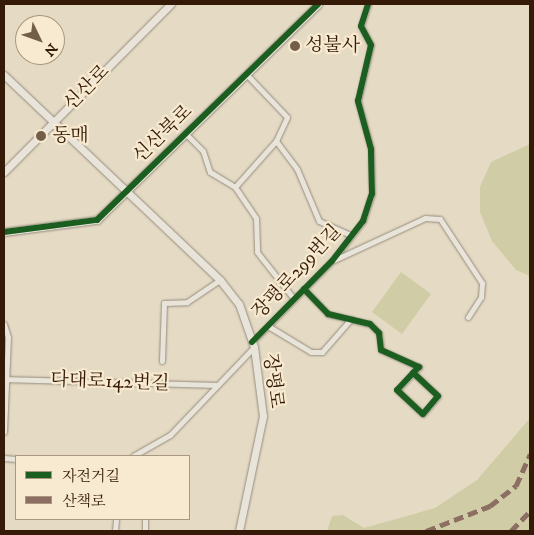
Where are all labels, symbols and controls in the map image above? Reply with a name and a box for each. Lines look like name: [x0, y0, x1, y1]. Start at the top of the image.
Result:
north arrow: [15, 15, 65, 65]
place label: 성불사: [305, 35, 360, 57]
text: N: [40, 39, 61, 60]
marker: 성불사: [289, 40, 301, 52]
street label: 신산로: [59, 60, 115, 116]
street label: 신산북로: [129, 100, 197, 168]
place label: 동매: [52, 125, 89, 147]
marker: 동매: [34, 129, 48, 143]
street label: 장평로299번길: [248, 220, 346, 324]
street label: 장평로: [258, 352, 288, 410]
street label: 다대로142번길: [50, 369, 170, 395]
legend: [15, 455, 190, 520]
text: 자전거길: [62, 467, 120, 486]
text: 산책로: [62, 492, 105, 511]

